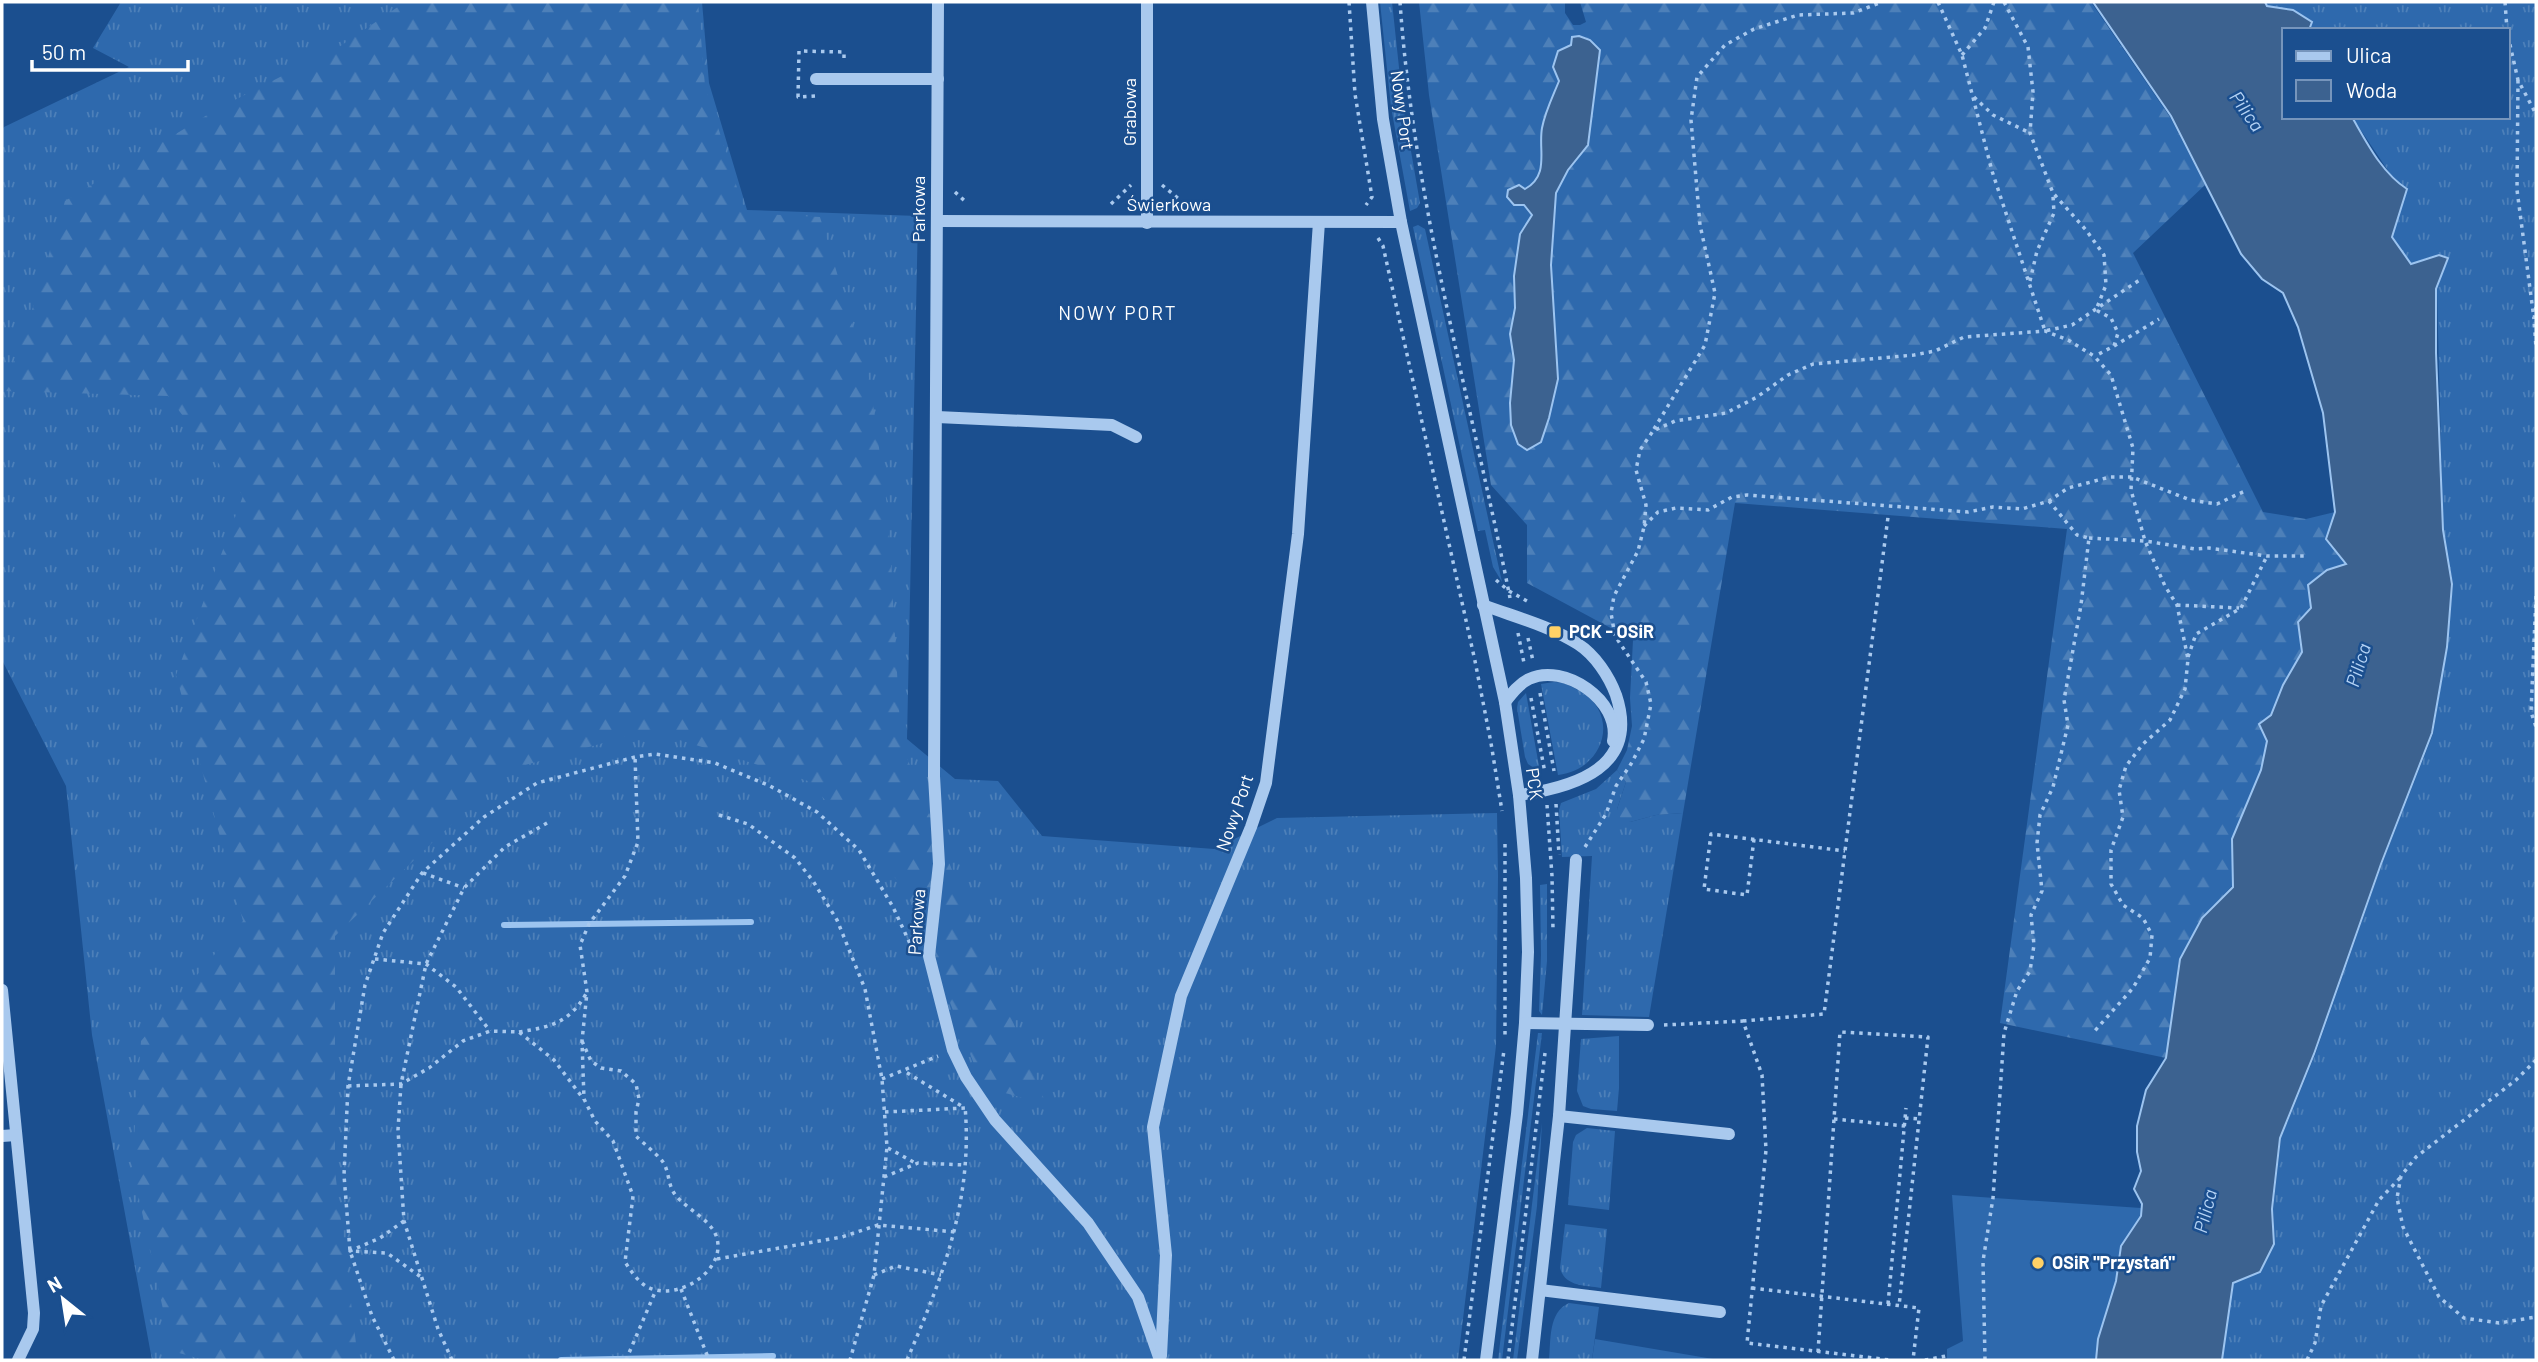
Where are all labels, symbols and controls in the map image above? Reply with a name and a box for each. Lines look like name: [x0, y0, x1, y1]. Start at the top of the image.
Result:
scale bar: [32, 28, 187, 72]
legend: [2282, 28, 2510, 119]
text: 50 m: [42, 39, 86, 64]
text: Ulica: [2346, 42, 2391, 67]
street label: Nowy Port: [1387, 69, 1419, 151]
text: Woda: [2346, 77, 2397, 102]
street label: Grabowa: [1118, 78, 1140, 146]
water label: Pilica: [2225, 86, 2270, 135]
street label: Parkowa: [907, 176, 929, 242]
street label: Świerkowa: [1127, 193, 1211, 215]
district label: NOWY PORT: [1058, 301, 1178, 324]
place label: PCK - OSiR: [1569, 620, 1654, 642]
marker: PCK - OSiR: [1547, 624, 1563, 640]
water label: Pilica: [2340, 640, 2375, 689]
street label: PCK: [1522, 766, 1548, 802]
street label: Nowy Port: [1211, 771, 1257, 854]
street label: Parkowa: [903, 888, 929, 956]
water label: Pilica: [2188, 1187, 2221, 1235]
place label: OSiR "Przystań": [2052, 1251, 2176, 1273]
marker: OSiR "Przystań": [2030, 1255, 2046, 1271]
north arrow: [28, 1264, 98, 1334]
text: N: [43, 1271, 65, 1297]

